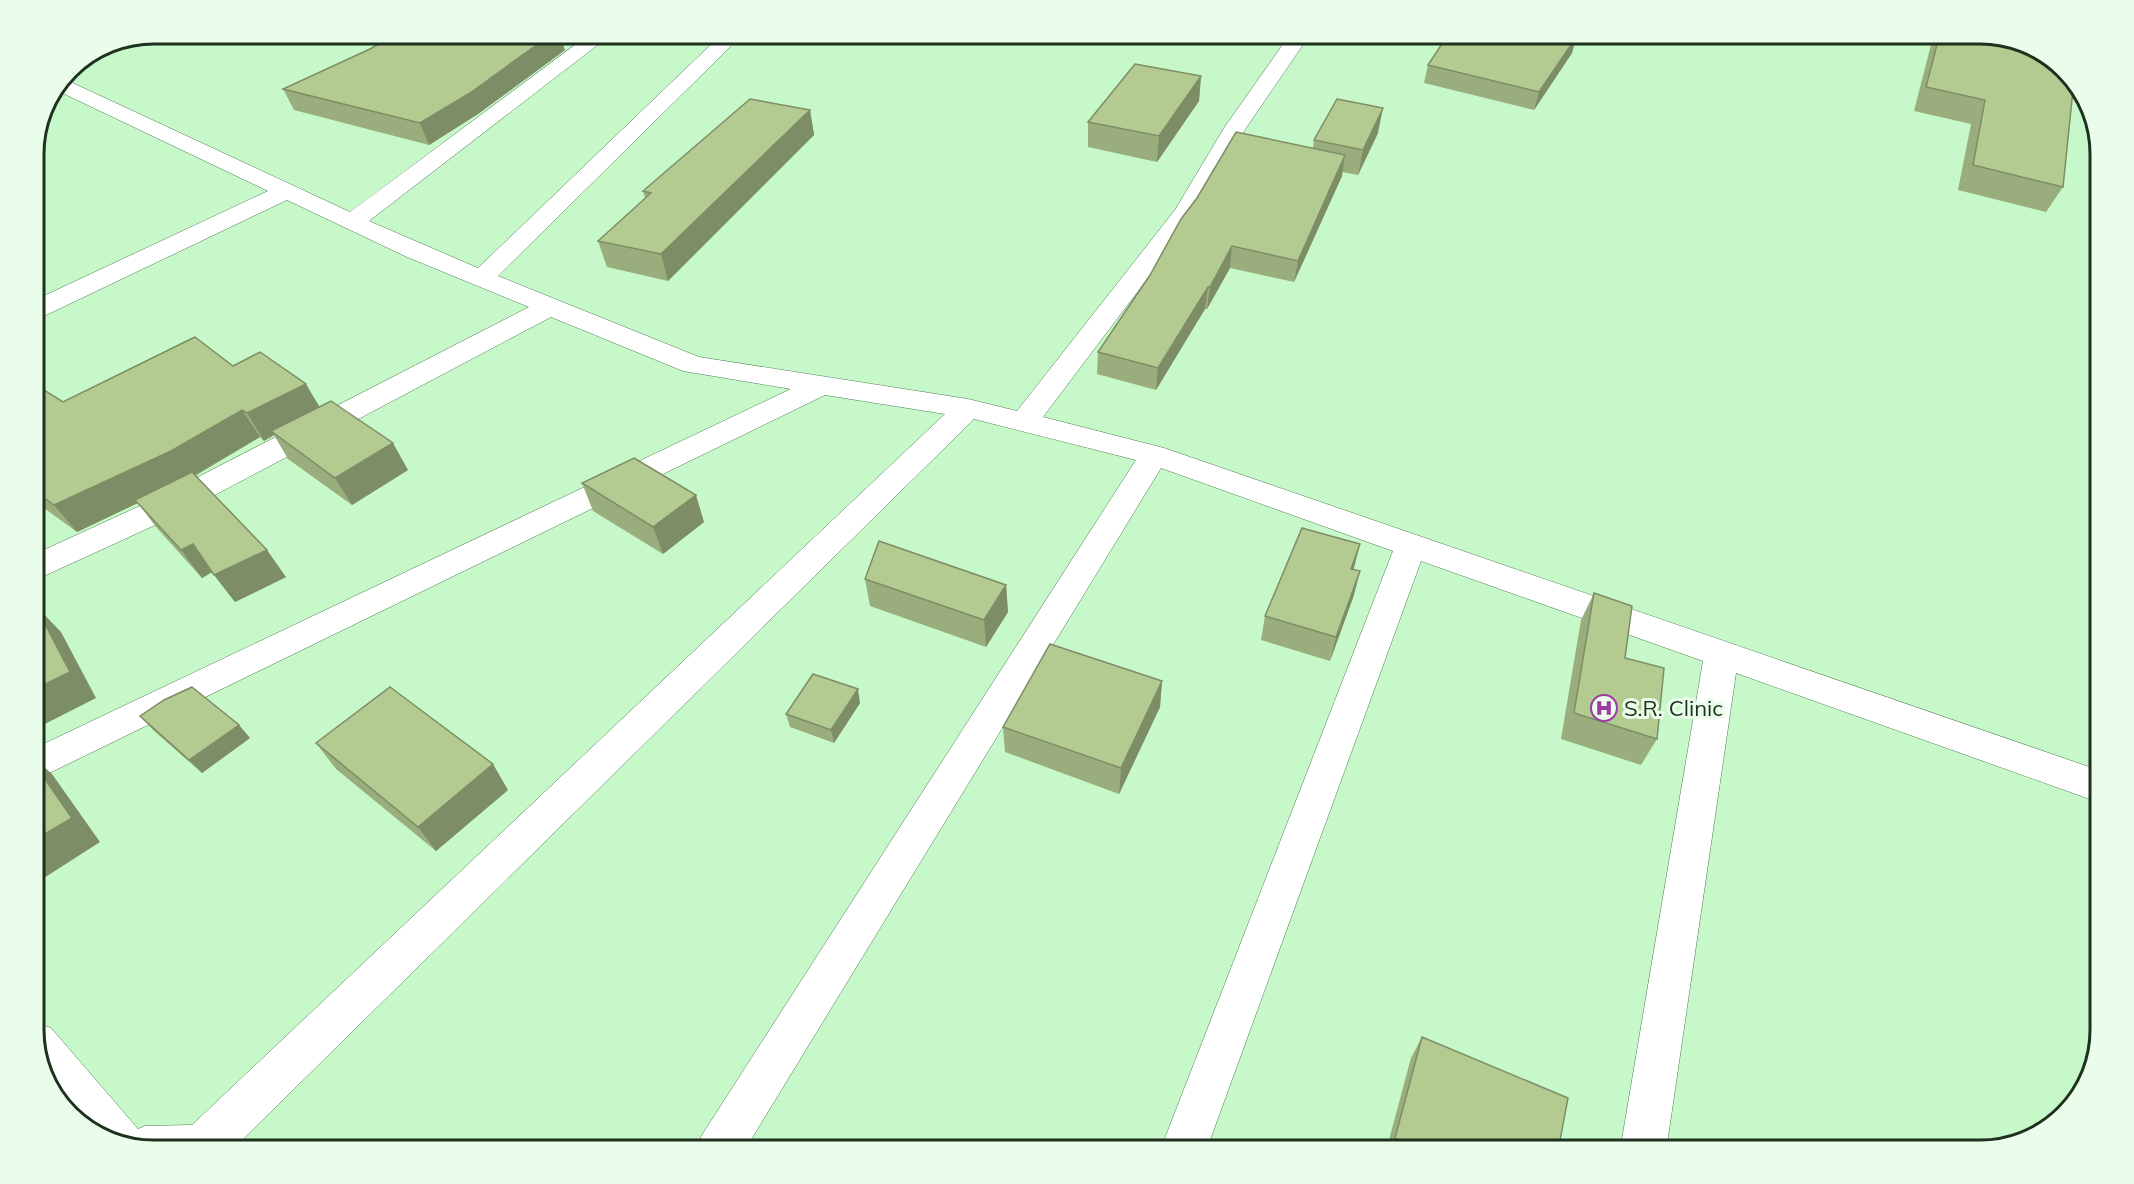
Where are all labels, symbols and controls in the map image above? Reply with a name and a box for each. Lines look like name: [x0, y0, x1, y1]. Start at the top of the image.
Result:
hospital icon: S.R. Clinic: [1589, 693, 1619, 723]
place label: S.R. Clinic: [1624, 694, 1723, 722]

